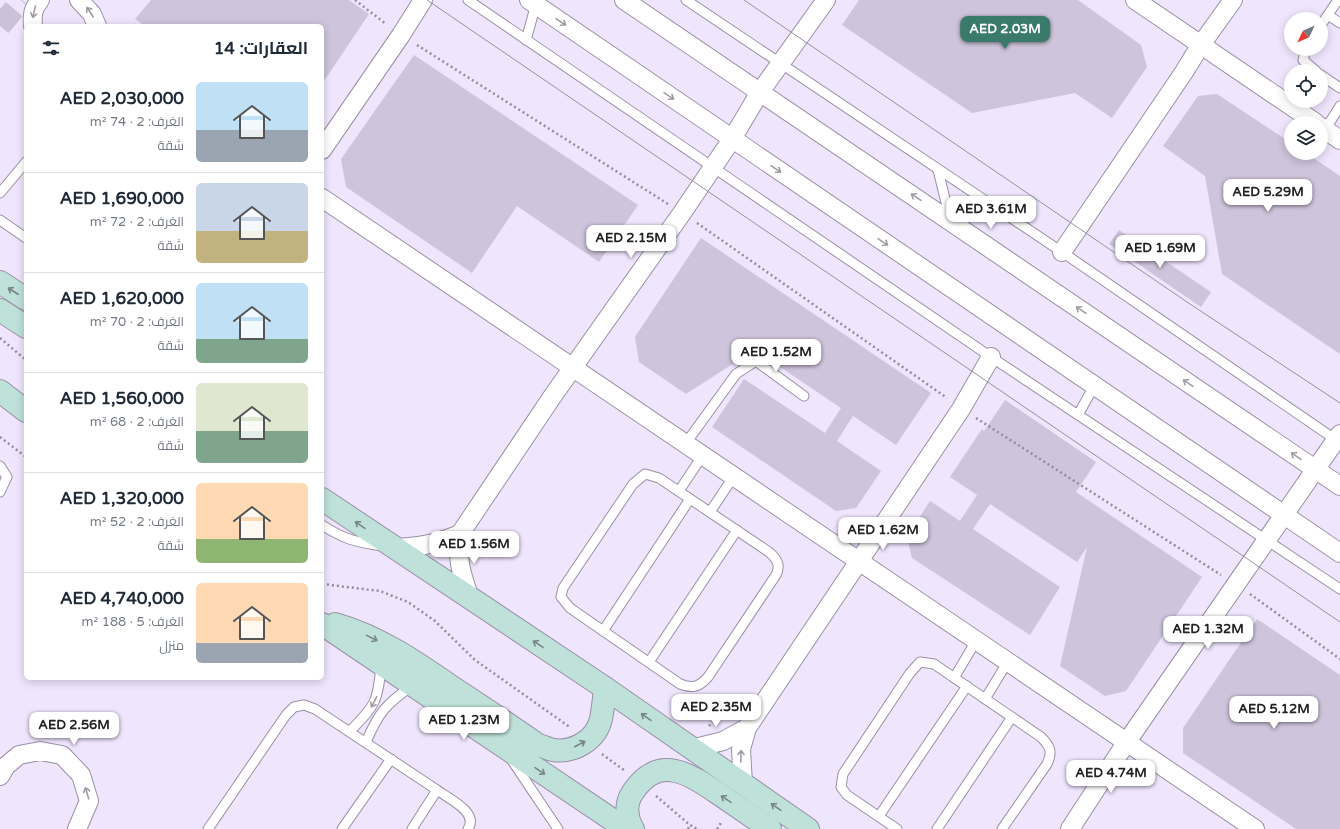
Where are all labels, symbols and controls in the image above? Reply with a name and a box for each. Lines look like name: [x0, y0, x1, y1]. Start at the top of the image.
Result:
one-way arrow: [29, 5, 37, 18]
one-way arrow: [85, 6, 94, 17]
north arrow: [1284, 12, 1328, 56]
map controls: [1284, 12, 1328, 160]
pin: AED 2.03M: [959, 16, 1051, 50]
one-way arrow: [556, 18, 567, 26]
text: AED 2.03M: [969, 21, 1041, 37]
icon: filters: [40, 37, 62, 59]
text: العقارات: 14: [214, 38, 308, 59]
button: locate: [1284, 64, 1328, 108]
text: AED 2,030,000: [60, 88, 184, 109]
one-way arrow: [663, 91, 674, 100]
icon: home: [228, 98, 276, 146]
text: الغرف: 2 · 74 m²: [90, 114, 184, 130]
button: layers: [1284, 116, 1328, 160]
text: شقة: [157, 138, 184, 154]
one-way arrow: [770, 165, 781, 173]
pin: AED 5.29M: [1222, 179, 1314, 213]
text: AED 5.29M: [1232, 184, 1304, 200]
text: AED 1,690,000: [60, 188, 184, 209]
one-way arrow: [911, 193, 922, 201]
pin: AED 3.61M: [945, 196, 1037, 230]
icon: home: [228, 199, 276, 247]
text: AED 3.61M: [955, 201, 1027, 217]
text: الغرف: 2 · 72 m²: [90, 214, 184, 230]
pin: AED 2.15M: [585, 225, 677, 259]
text: AED 2.15M: [595, 230, 667, 246]
pin: AED 1.69M: [1114, 235, 1206, 269]
text: شقة: [157, 238, 184, 254]
one-way arrow: [878, 238, 889, 246]
text: AED 1.69M: [1124, 240, 1196, 256]
one-way arrow: [8, 287, 19, 295]
text: AED 1,620,000: [60, 288, 184, 309]
icon: home: [228, 299, 276, 347]
one-way arrow: [1076, 306, 1087, 314]
text: الغرف: 2 · 70 m²: [90, 314, 184, 330]
text: شقة: [157, 338, 184, 354]
pin: AED 1.52M: [730, 339, 822, 373]
text: AED 1.52M: [740, 344, 812, 360]
one-way arrow: [1183, 379, 1194, 387]
text: AED 1,560,000: [60, 388, 184, 409]
icon: home: [228, 399, 276, 447]
text: الغرف: 2 · 68 m²: [90, 414, 184, 430]
text: شقة: [157, 438, 184, 454]
one-way arrow: [1291, 452, 1302, 460]
text: AED 1,320,000: [60, 488, 184, 509]
icon: home: [228, 499, 276, 547]
text: الغرف: 2 · 52 m²: [90, 514, 184, 530]
pin: AED 1.62M: [837, 517, 929, 551]
one-way arrow: [355, 521, 366, 529]
text: AED 1.62M: [847, 522, 919, 538]
pin: AED 1.56M: [428, 531, 520, 565]
text: AED 1.56M: [438, 536, 510, 552]
text: شقة: [157, 538, 184, 554]
text: AED 4,740,000: [60, 588, 184, 609]
icon: home: [228, 599, 276, 647]
text: الغرف: 5 · 188 m²: [82, 614, 184, 630]
pin: AED 1.32M: [1162, 616, 1254, 650]
text: AED 1.32M: [1172, 621, 1244, 637]
one-way arrow: [366, 635, 378, 642]
text: منزل: [159, 638, 184, 654]
one-way arrow: [533, 640, 544, 648]
pin: AED 2.35M: [670, 694, 762, 728]
one-way arrow: [370, 696, 377, 708]
pin: AED 5.12M: [1228, 696, 1320, 730]
text: AED 2.35M: [680, 699, 752, 715]
text: AED 5.12M: [1238, 701, 1310, 717]
pin: AED 1.23M: [418, 707, 510, 741]
pin: AED 2.56M: [28, 712, 120, 746]
text: AED 1.23M: [428, 712, 500, 728]
one-way arrow: [641, 713, 652, 721]
text: AED 2.56M: [38, 717, 110, 733]
one-way arrow: [574, 740, 586, 748]
one-way arrow: [737, 750, 745, 763]
pin: AED 4.74M: [1065, 760, 1157, 794]
text: AED 4.74M: [1075, 765, 1147, 781]
one-way arrow: [534, 767, 545, 775]
one-way arrow: [83, 786, 90, 799]
one-way arrow: [721, 795, 732, 803]
one-way arrow: [771, 803, 782, 811]

